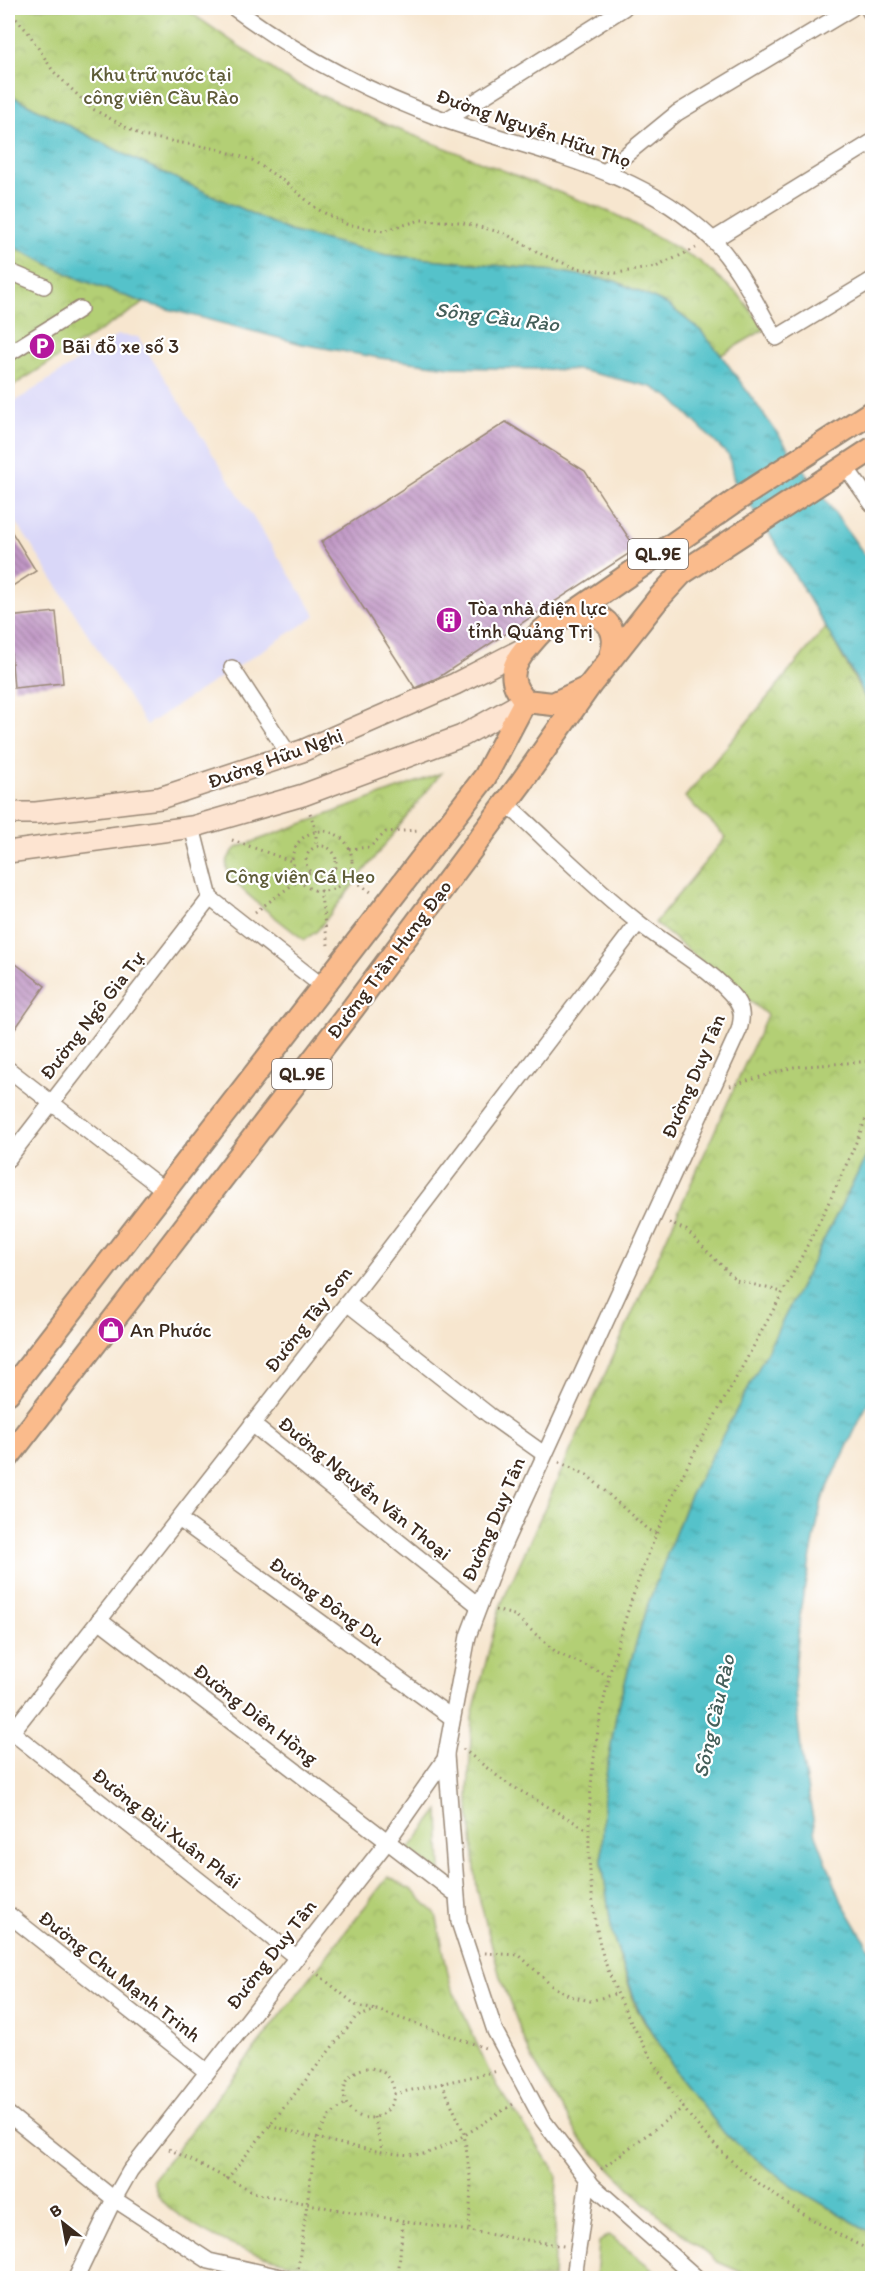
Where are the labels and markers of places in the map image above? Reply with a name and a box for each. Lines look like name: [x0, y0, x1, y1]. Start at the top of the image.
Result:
parking icon: Bãi đỗ xe số 3: [27, 331, 57, 361]
place label: Bãi đỗ xe số 3: [62, 334, 179, 358]
place label: Tòa nhà điện lực tỉnh Quảng Trị: [468, 596, 607, 643]
building icon: Tòa nhà điện lực tỉnh Quảng Trị: [434, 605, 464, 635]
shop icon: An Phước: [96, 1315, 126, 1345]
place label: An Phước: [130, 1318, 212, 1342]

